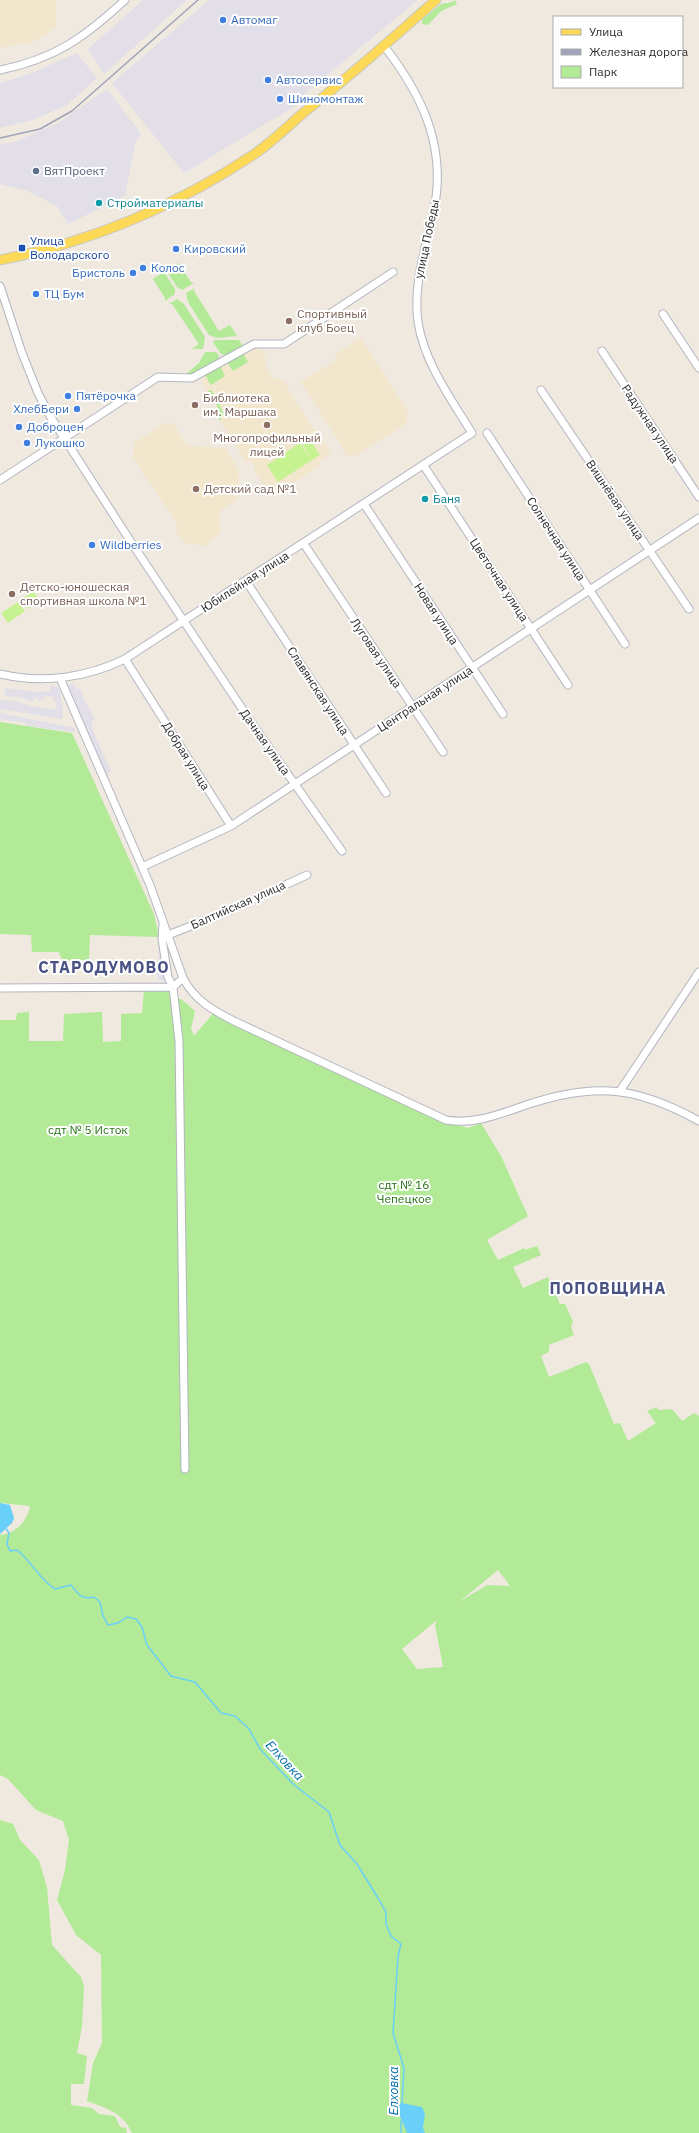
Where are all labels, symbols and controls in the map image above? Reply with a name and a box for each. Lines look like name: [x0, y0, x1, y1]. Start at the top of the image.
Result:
place label: Автомаг: [231, 12, 277, 27]
marker: Автомаг: [218, 15, 228, 25]
legend: [553, 16, 683, 88]
text: Улица: [589, 24, 623, 39]
text: Железная дорога: [589, 44, 689, 59]
text: Парк: [589, 64, 618, 79]
place label: Автосервис: [276, 72, 342, 87]
marker: Автосервис: [263, 75, 273, 85]
place label: Шиномонтаж: [288, 91, 364, 106]
marker: Шиномонтаж: [275, 94, 285, 104]
place label: ВятПроект: [44, 163, 105, 178]
marker: ВятПроект: [31, 166, 41, 176]
place label: Стройматериалы: [107, 195, 204, 210]
marker: Стройматериалы: [94, 198, 104, 208]
street label: улица Победы: [411, 198, 442, 280]
place label: Улица Володарского: [30, 233, 110, 262]
place label: Кировский: [184, 241, 246, 256]
marker: Улица Володарского: [17, 243, 27, 253]
marker: Кировский: [171, 244, 181, 254]
place label: Колос: [151, 260, 185, 275]
marker: Колос: [138, 263, 148, 273]
place label: Бристоль: [72, 265, 125, 280]
marker: Бристоль: [128, 268, 138, 278]
place label: ТЦ Бум: [44, 286, 84, 301]
marker: ТЦ Бум: [31, 289, 41, 299]
place label: Спортивный клуб Боец: [297, 306, 367, 335]
marker: Спортивный клуб Боец: [284, 316, 294, 326]
street label: Радужная улица: [618, 381, 683, 467]
place label: Пятёрочка: [76, 388, 136, 403]
place label: Библиотека им. Маршака: [203, 390, 277, 419]
marker: Пятёрочка: [63, 391, 73, 401]
marker: Библиотека им. Маршака: [190, 400, 200, 410]
place label: ХлебБери: [13, 401, 69, 416]
marker: ХлебБери: [72, 404, 82, 414]
place label: Доброцен: [27, 419, 84, 434]
marker: Многопрофильный лицей: [262, 420, 272, 430]
marker: Доброцен: [14, 422, 24, 432]
place label: Многопрофильный лицей: [213, 430, 321, 459]
place label: Лукошко: [35, 435, 85, 450]
marker: Лукошко: [22, 438, 32, 448]
street label: Вишнёвая улица: [583, 457, 648, 543]
place label: Детский сад №1: [204, 481, 296, 496]
marker: Детский сад №1: [191, 484, 201, 494]
place label: Баня: [433, 491, 461, 506]
marker: Баня: [420, 494, 430, 504]
street label: Солнечная улица: [524, 494, 589, 584]
street label: Цветочная улица: [467, 535, 532, 625]
place label: Wildberries: [100, 537, 162, 552]
marker: Wildberries: [87, 540, 97, 550]
street label: Юбилейная улица: [198, 547, 292, 616]
place label: Детско-юношеская спортивная школа №1: [20, 579, 147, 608]
street label: Новая улица: [411, 580, 462, 648]
marker: Детско-юношеская спортивная школа №1: [7, 589, 17, 599]
street label: Луговая улица: [347, 615, 406, 691]
street label: Славянская улица: [284, 644, 353, 738]
street label: Центральная улица: [374, 662, 476, 735]
street label: Дачная улица: [237, 706, 294, 778]
street label: Добрая улица: [159, 719, 214, 793]
street label: Балтийская улица: [188, 877, 288, 932]
district label: СТАРОДУМОВО: [38, 957, 170, 977]
park label: сдт № 5 Исток: [48, 1122, 128, 1137]
park label: сдт № 16 Чепецкое: [377, 1177, 432, 1206]
district label: ПОПОВЩИНА: [550, 1278, 666, 1298]
water label: Елховка: [262, 1737, 308, 1784]
water label: Елховка: [385, 2066, 402, 2116]

